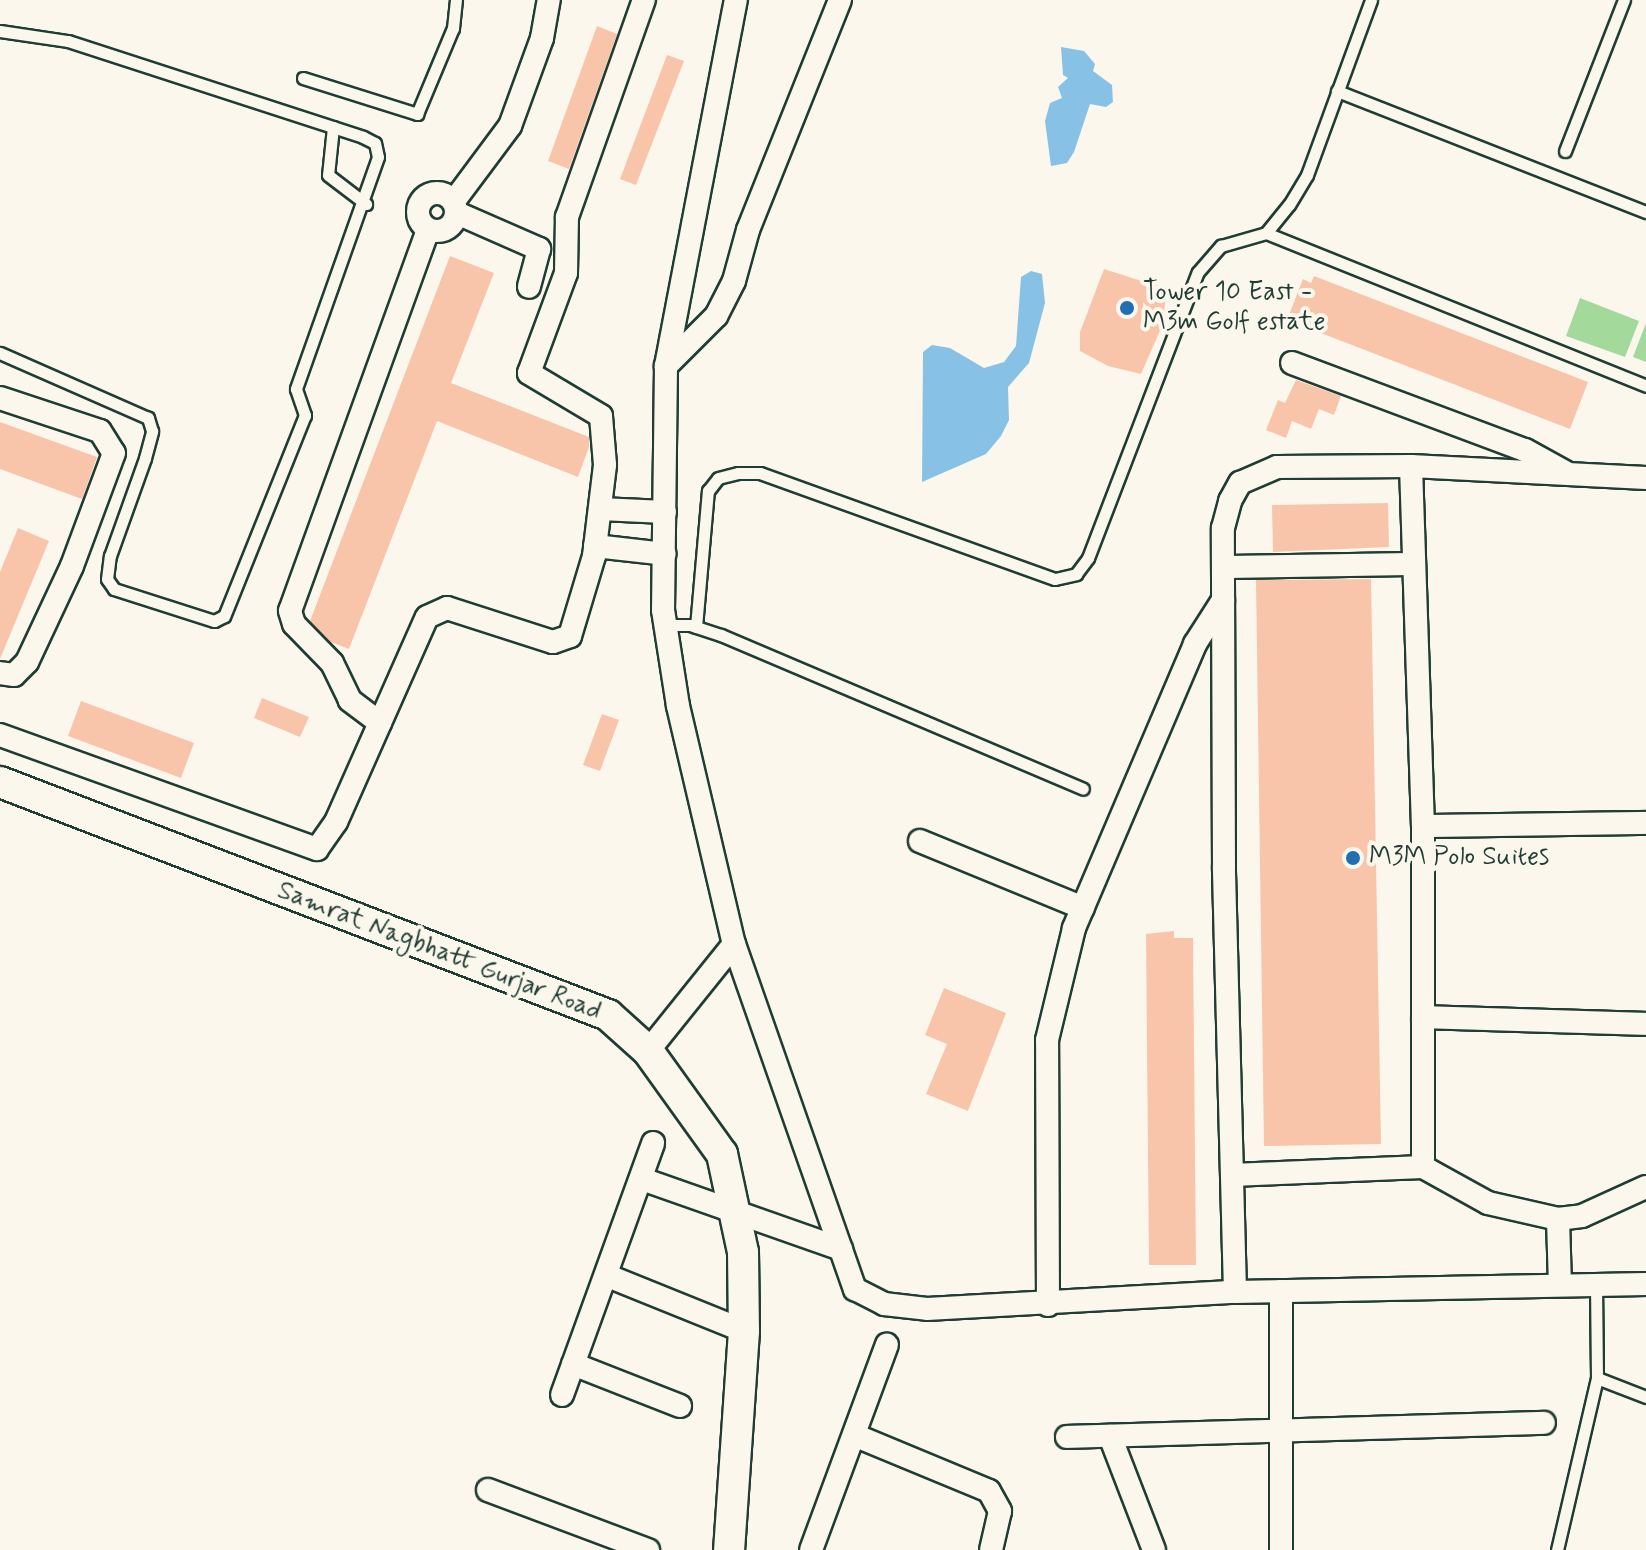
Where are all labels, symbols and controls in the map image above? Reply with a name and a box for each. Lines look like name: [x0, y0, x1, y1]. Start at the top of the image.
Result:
place label: Tower 10 East - M3m Golf estate: [1143, 277, 1327, 338]
marker: Tower 10 East - M3m Golf estate: [1118, 299, 1136, 317]
place label: M3M Polo Suites: [1369, 842, 1545, 874]
marker: M3M Polo Suites: [1344, 849, 1362, 867]
street label: Samrat Nagbhatt Gurjar Road: [274, 876, 604, 1028]

